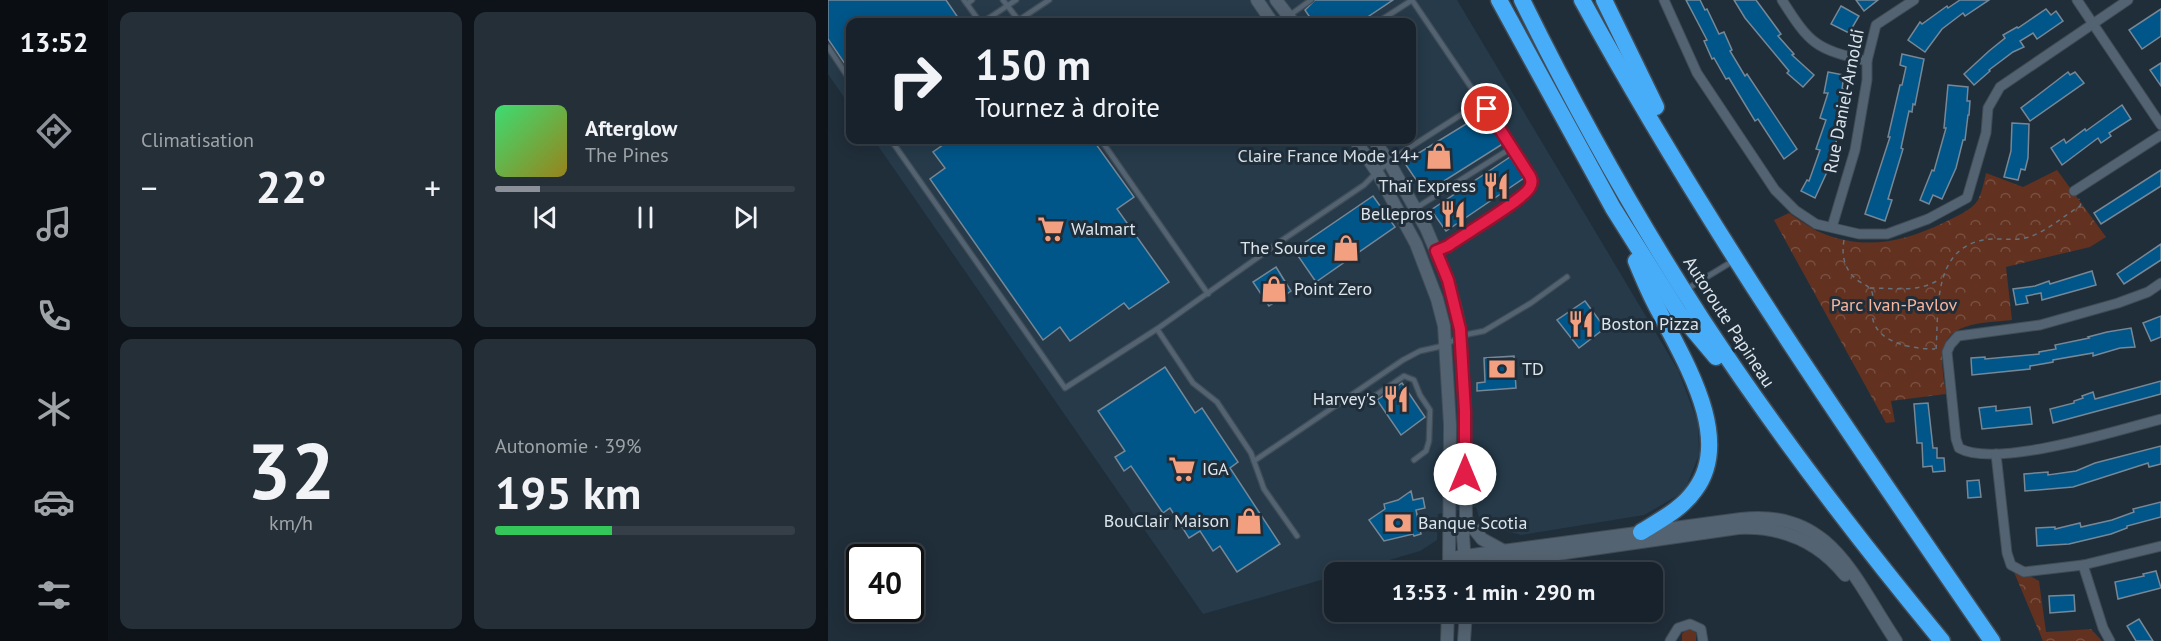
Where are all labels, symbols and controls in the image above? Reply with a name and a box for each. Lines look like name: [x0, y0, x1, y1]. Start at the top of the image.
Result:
text: 13:52: [20, 25, 88, 59]
street label: Rue Daniel-Arnoldi: [1818, 27, 1869, 175]
text: 150 m: [975, 37, 1091, 92]
icon: right: [876, 42, 954, 120]
pin: [1461, 83, 1512, 134]
text: Tournez à droite: [975, 90, 1160, 124]
icon: arrive: [1470, 92, 1503, 125]
icon: directions: [33, 110, 75, 152]
text: Afterglow: [585, 114, 677, 142]
text: Climatisation: [141, 127, 254, 153]
shop icon: Claire France Mode 14+: [1424, 141, 1454, 171]
text: The Pines: [585, 142, 669, 168]
place label: Claire France Mode 14+: [1238, 144, 1419, 167]
text: 22°: [256, 157, 326, 215]
text: −: [141, 166, 158, 209]
text: +: [424, 166, 441, 209]
restaurant icon: Thaï Express: [1481, 171, 1511, 201]
place label: Thaï Express: [1379, 174, 1476, 197]
restaurant icon: Bellepros: [1438, 199, 1468, 229]
icon: previous: [529, 201, 562, 234]
icon: pause: [629, 201, 662, 234]
icon: next: [729, 201, 762, 234]
place label: Bellepros: [1361, 202, 1433, 225]
icon: music: [33, 203, 75, 245]
supermarket icon: Walmart: [1036, 214, 1066, 244]
place label: Walmart: [1071, 217, 1136, 240]
shop icon: The Source: [1331, 233, 1361, 263]
place label: The Source: [1240, 236, 1326, 259]
street label: Autoroute Papineau: [1678, 252, 1780, 392]
shop icon: Point Zero: [1259, 274, 1289, 304]
place label: Point Zero: [1294, 277, 1372, 300]
park label: Parc Ivan-Pavlov: [1831, 293, 1958, 316]
icon: phone: [33, 295, 75, 337]
restaurant icon: Boston Pizza: [1566, 309, 1596, 339]
place label: Boston Pizza: [1601, 312, 1699, 335]
bank icon: TD: [1487, 354, 1517, 384]
place label: TD: [1522, 357, 1544, 380]
restaurant icon: Harvey's: [1381, 384, 1411, 414]
place label: Harvey's: [1313, 387, 1376, 410]
icon: climate: [33, 388, 75, 430]
text: 32: [247, 420, 335, 521]
text: Autonomie · 39%: [495, 433, 641, 459]
position arrow: [1433, 442, 1497, 506]
supermarket icon: IGA: [1167, 454, 1197, 484]
place label: IGA: [1202, 457, 1229, 480]
text: 195 km: [495, 463, 641, 521]
icon: car: [33, 481, 75, 523]
shop icon: BouClair Maison: [1234, 506, 1264, 536]
bank icon: Banque Scotia: [1383, 508, 1413, 538]
place label: BouClair Maison: [1104, 509, 1229, 532]
text: km/h: [269, 510, 313, 536]
place label: Banque Scotia: [1418, 511, 1527, 534]
speed limit sign: 40: [846, 544, 924, 622]
icon: filters: [33, 574, 75, 616]
text: 13:53 · 1 min · 290 m: [1392, 578, 1595, 606]

